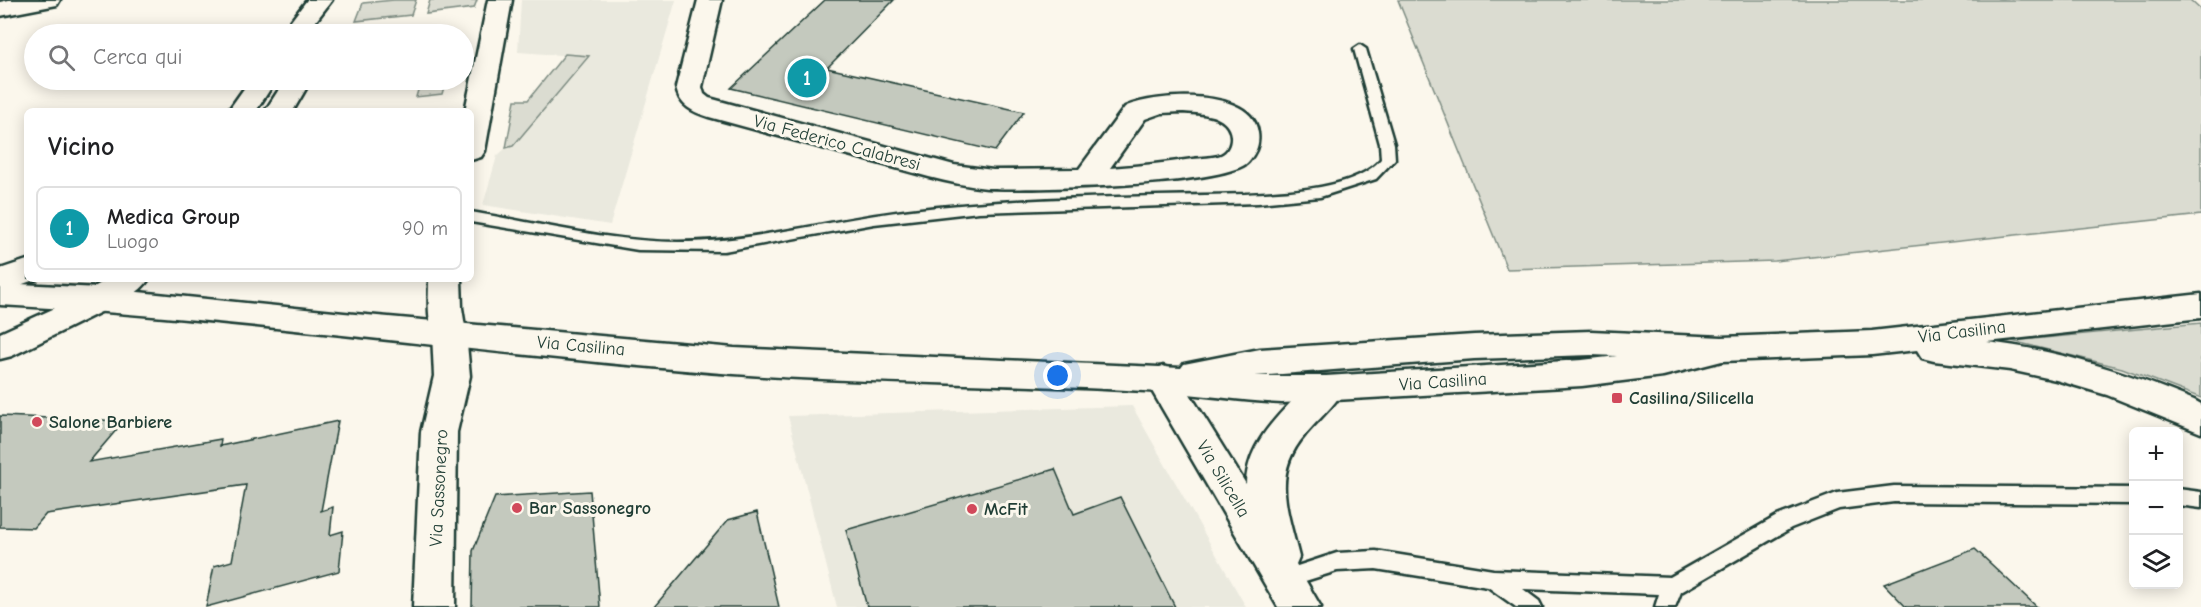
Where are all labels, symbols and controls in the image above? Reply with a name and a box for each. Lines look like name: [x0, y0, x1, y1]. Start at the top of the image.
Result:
search box: [24, 24, 474, 90]
icon: search: [45, 41, 78, 74]
text: Cerca qui: [93, 44, 183, 70]
pin: 1: [788, 56, 826, 100]
street label: Via Federico Calabresi: [751, 111, 923, 175]
text: Vicino: [48, 132, 114, 162]
text: Medica Group: [107, 204, 240, 230]
text: 1: [66, 217, 73, 240]
text: 90 m: [402, 217, 448, 240]
text: Luogo: [107, 230, 159, 253]
street label: Via Casilina: [1917, 316, 2007, 348]
street label: Via Casilina: [536, 332, 626, 360]
your location: [1043, 361, 1072, 390]
street label: Via Casilina: [1398, 368, 1488, 396]
place label: Casilina/Silicella: [1629, 388, 1754, 409]
marker: Casilina/Silicella: [1610, 391, 1624, 405]
place label: Salone Barbiere: [49, 412, 172, 433]
marker: Salone Barbiere: [30, 415, 44, 429]
map controls: [2129, 427, 2183, 589]
button: +: [2129, 427, 2183, 481]
street label: Via Sassonegro: [425, 429, 453, 547]
street label: Via Silicella: [1192, 437, 1254, 521]
button: −: [2129, 481, 2183, 535]
place label: Bar Sassonegro: [529, 498, 651, 519]
place label: McFit: [984, 499, 1029, 520]
marker: Bar Sassonegro: [510, 501, 524, 515]
marker: McFit: [965, 502, 979, 516]
button: layers: [2129, 535, 2183, 589]

